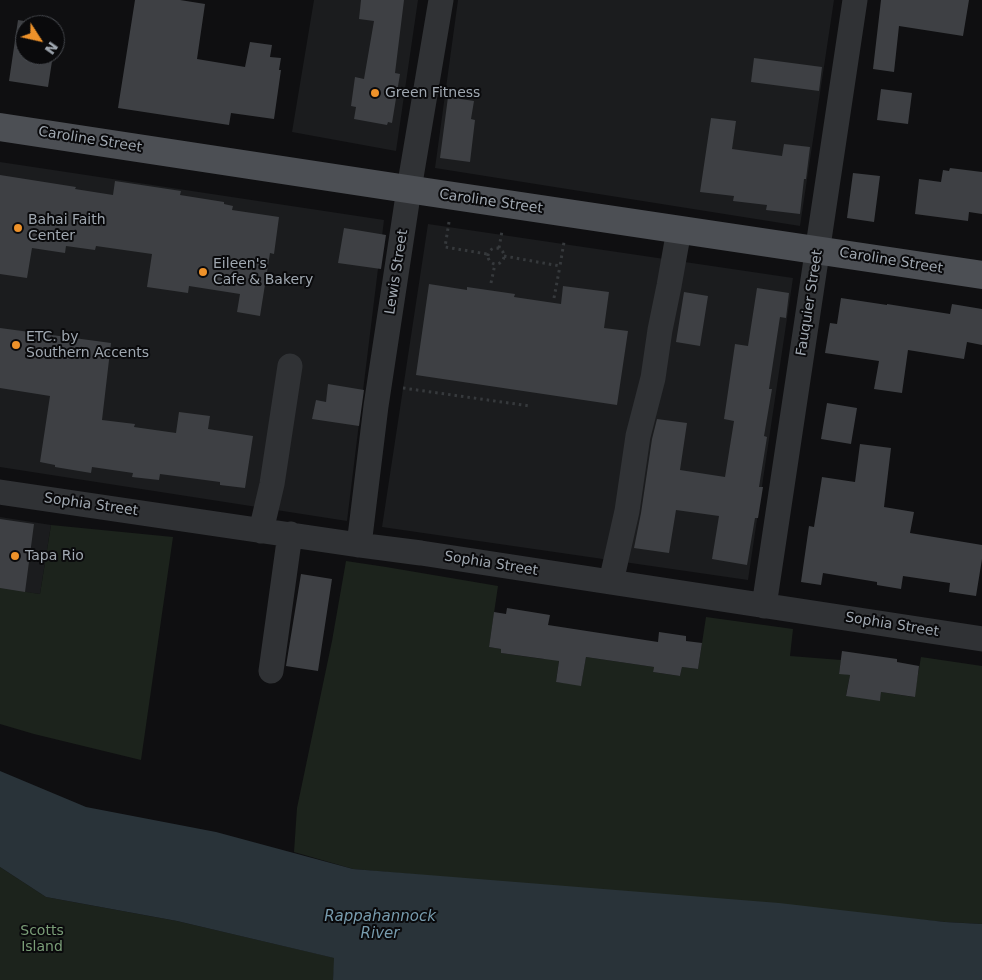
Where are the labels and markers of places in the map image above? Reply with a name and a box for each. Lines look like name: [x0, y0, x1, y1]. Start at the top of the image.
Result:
place label: Green Fitness: [385, 85, 480, 101]
marker: Green Fitness: [369, 87, 381, 99]
place label: Bahai Faith Center: [28, 212, 106, 244]
marker: Bahai Faith Center: [12, 222, 24, 234]
place label: Eileen's Cafe & Bakery: [213, 256, 313, 288]
marker: Eileen's Cafe & Bakery: [197, 266, 209, 278]
place label: ETC. by Southern Accents: [26, 329, 149, 362]
marker: ETC. by Southern Accents: [10, 339, 22, 351]
place label: Tapa Rio: [25, 548, 84, 564]
marker: Tapa Rio: [9, 550, 21, 562]

